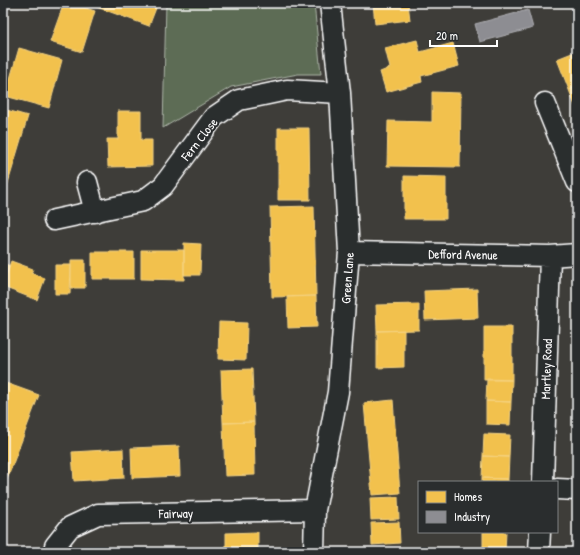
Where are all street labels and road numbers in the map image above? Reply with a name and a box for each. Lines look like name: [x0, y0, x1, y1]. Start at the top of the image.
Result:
street label: Fern Close: [176, 114, 221, 165]
street label: Defford Avenue: [428, 244, 498, 264]
street label: Green Lane: [336, 252, 358, 304]
street label: Martley Road: [536, 338, 556, 400]
street label: Fairway: [158, 504, 194, 522]

